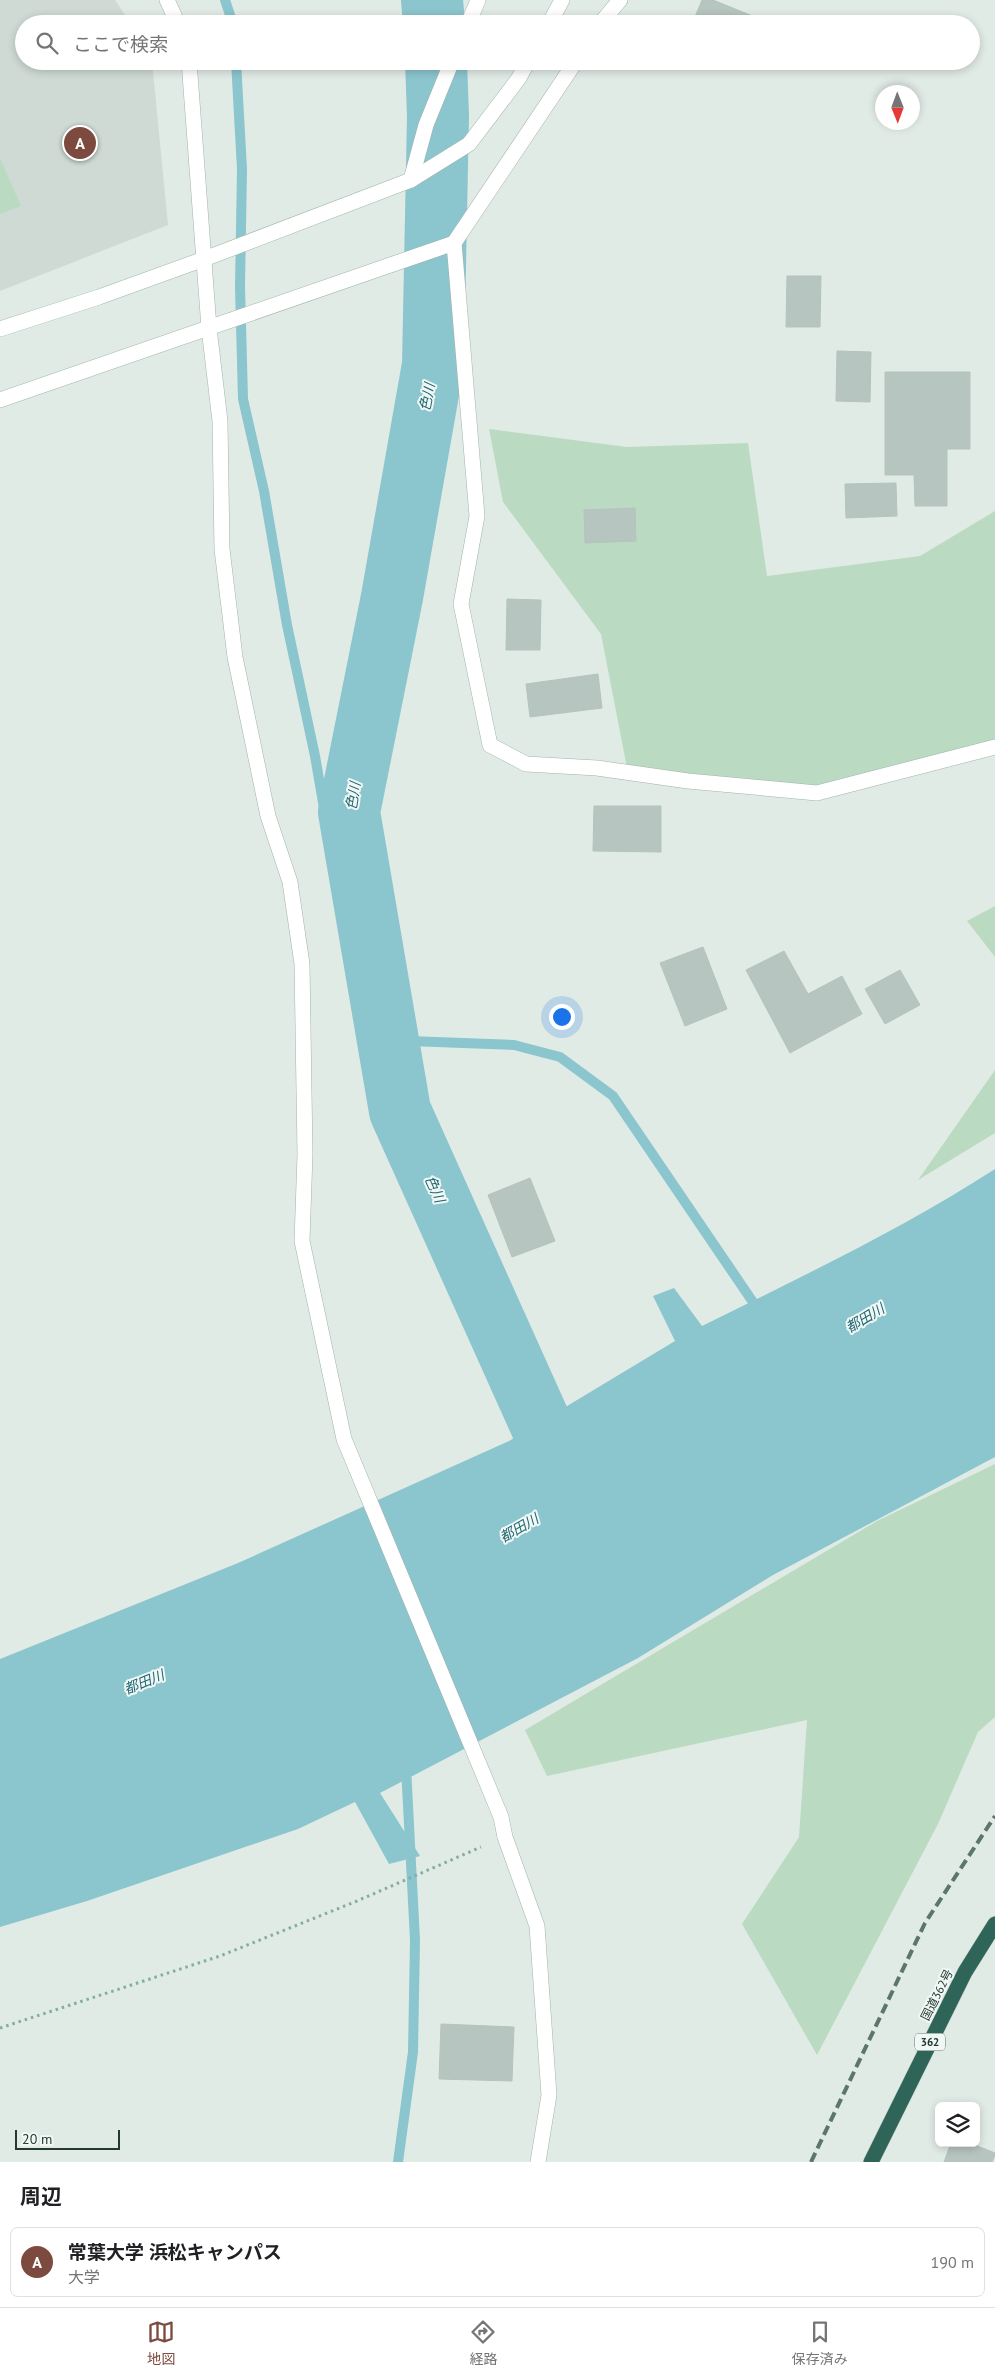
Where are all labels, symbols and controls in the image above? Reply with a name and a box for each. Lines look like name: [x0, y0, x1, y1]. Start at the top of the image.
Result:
search box: [15, 15, 980, 70]
icon: search: [33, 29, 61, 57]
text: ここで検索: [73, 32, 168, 56]
north arrow: [875, 85, 920, 130]
pin: A: [64, 124, 96, 162]
water label: 色川: [415, 380, 439, 412]
water label: 色川: [342, 779, 364, 811]
your location: [549, 1004, 575, 1030]
water label: 色川: [421, 1173, 450, 1207]
water label: 都田川: [842, 1298, 889, 1337]
water label: 都田川: [496, 1509, 543, 1546]
water label: 都田川: [121, 1665, 169, 1698]
street label: 国道362号: [917, 1967, 956, 2023]
road number: 362: [915, 2034, 945, 2050]
map controls: [935, 2102, 980, 2147]
button: layers: [935, 2102, 980, 2147]
scale bar: [15, 2127, 120, 2150]
text: 20 m: [22, 2130, 52, 2148]
text: 周辺: [20, 2183, 62, 2210]
text: 常葉大学 浜松キャンパス: [68, 2240, 282, 2264]
text: A: [32, 2252, 42, 2272]
text: 190 m: [931, 2252, 974, 2272]
text: 大学: [68, 2267, 100, 2287]
tab: 地図: [147, 2318, 175, 2368]
tab: 経路: [469, 2318, 497, 2368]
tab: 保存済み: [792, 2318, 848, 2368]

